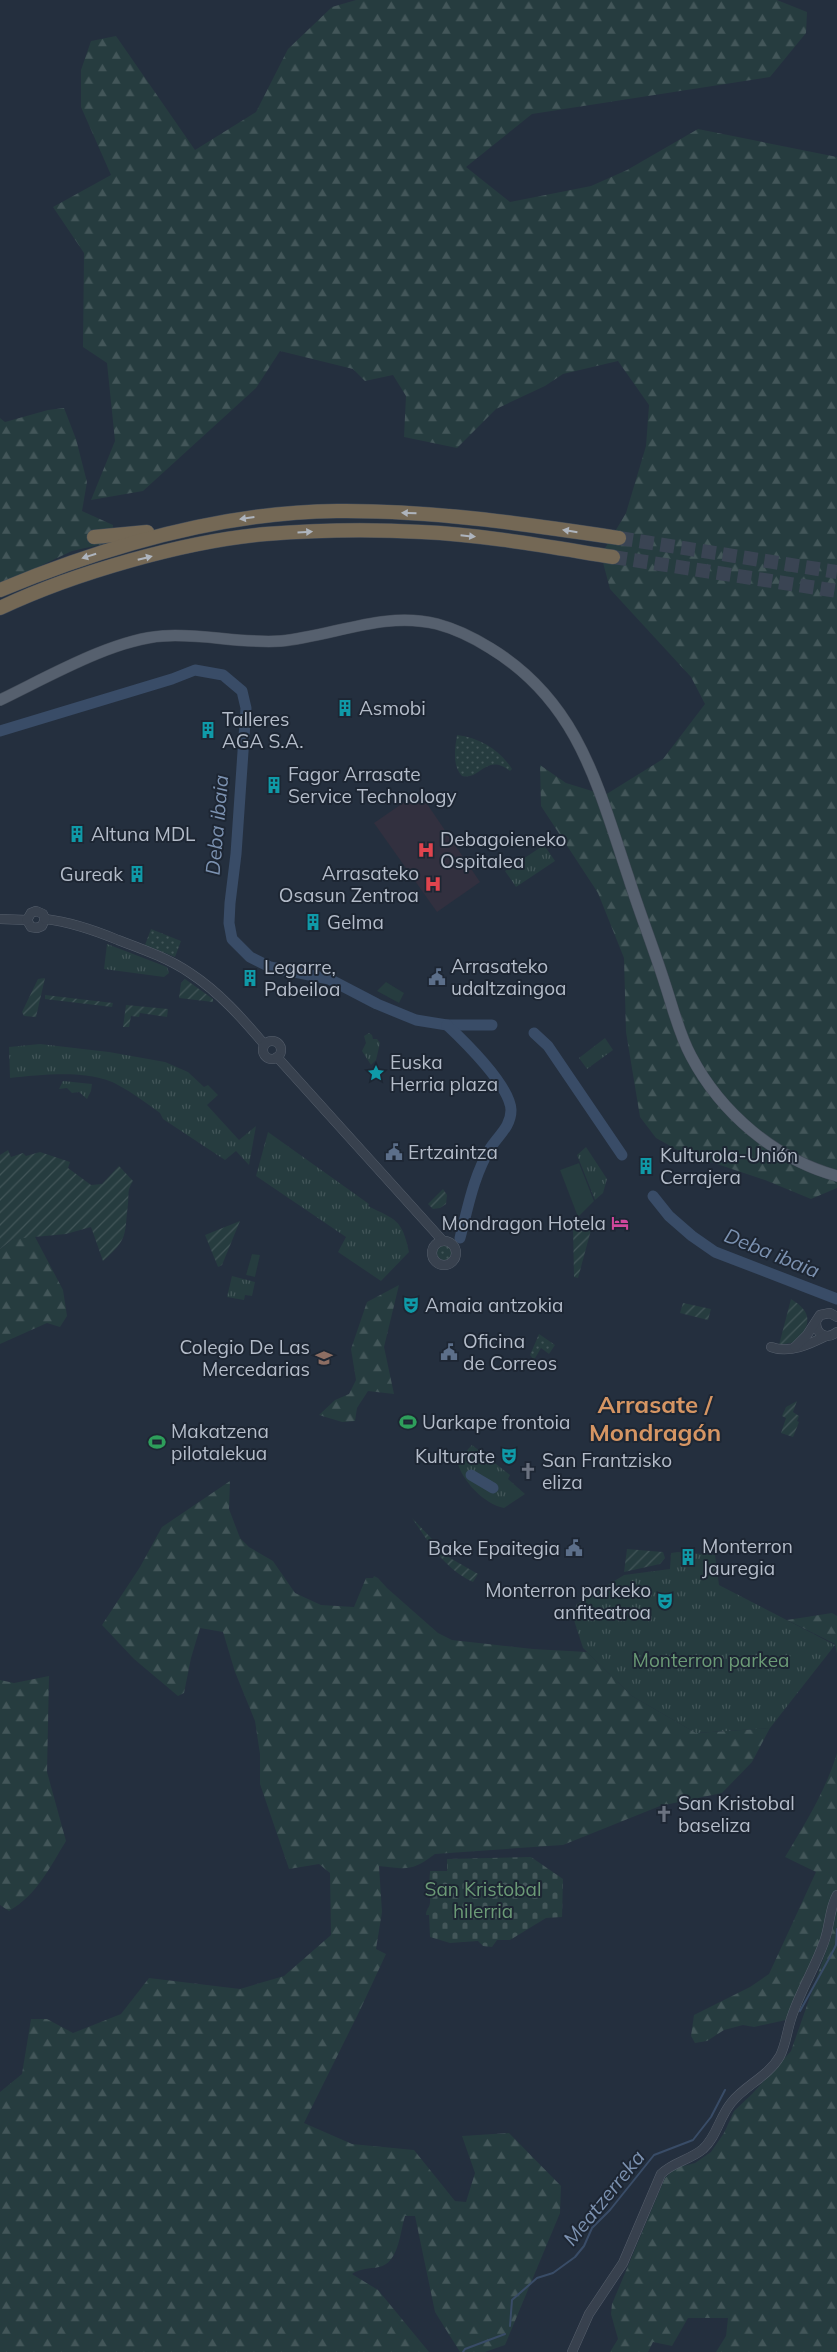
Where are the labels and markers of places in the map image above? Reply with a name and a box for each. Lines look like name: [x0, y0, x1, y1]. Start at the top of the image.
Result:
place label: Asmobi: [359, 696, 426, 720]
building icon: Asmobi: [335, 698, 355, 718]
place label: Talleres AGA S.A.: [222, 707, 304, 753]
building icon: Talleres AGA S.A.: [198, 720, 218, 740]
place label: Fagor Arrasate Service Technology: [288, 762, 457, 808]
building icon: Fagor Arrasate Service Technology: [264, 775, 284, 795]
place label: Altuna MDL: [91, 822, 196, 846]
building icon: Altuna MDL: [67, 824, 87, 844]
place label: Debagoieneko Ospitalea: [440, 827, 566, 873]
hospital icon: Debagoieneko Ospitalea: [416, 840, 436, 860]
place label: Arrasateko Osasun Zentroa: [279, 861, 419, 907]
place label: Gureak: [60, 862, 123, 886]
building icon: Gureak: [127, 864, 147, 884]
hospital icon: Arrasateko Osasun Zentroa: [423, 874, 443, 894]
place label: Gelma: [327, 910, 384, 934]
building icon: Gelma: [303, 912, 323, 932]
place label: Arrasateko udaltzaingoa: [451, 954, 566, 1000]
place label: Legarre, Pabeiloa: [264, 955, 340, 1001]
public building icon: Arrasateko udaltzaingoa: [427, 967, 447, 987]
building icon: Legarre, Pabeiloa: [240, 968, 260, 988]
place label: Euska Herria plaza: [390, 1050, 498, 1096]
place icon: Euska Herria plaza: [366, 1063, 386, 1083]
place label: Ertzaintza: [408, 1140, 498, 1164]
public building icon: Ertzaintza: [384, 1142, 404, 1162]
place label: Kulturola-Unión Cerrajera: [660, 1143, 798, 1189]
building icon: Kulturola-Unión Cerrajera: [636, 1156, 656, 1176]
place label: Mondragon Hotela: [442, 1211, 606, 1235]
hotel icon: Mondragon Hotela: [610, 1213, 630, 1233]
place label: Amaia antzokia: [425, 1293, 563, 1317]
theatre icon: Amaia antzokia: [401, 1295, 421, 1315]
place label: Oficina de Correos: [463, 1329, 557, 1375]
place label: Colegio De Las Mercedarias: [180, 1335, 310, 1381]
public building icon: Oficina de Correos: [439, 1342, 459, 1362]
school or university icon: Colegio De Las Mercedarias: [314, 1348, 334, 1368]
place label: Uarkape frontoia: [422, 1410, 570, 1434]
sports icon: Uarkape frontoia: [398, 1412, 418, 1432]
place label: Makatzena pilotalekua: [171, 1419, 269, 1465]
sports icon: Makatzena pilotalekua: [147, 1432, 167, 1452]
place label: Kulturate: [415, 1444, 495, 1468]
theatre icon: Kulturate: [499, 1446, 519, 1466]
place label: San Frantzisko eliza: [542, 1448, 672, 1494]
church icon: San Frantzisko eliza: [518, 1461, 538, 1481]
place label: Monterron Jauregia: [702, 1534, 793, 1580]
place label: Bake Epaitegia: [428, 1536, 560, 1560]
public building icon: Bake Epaitegia: [564, 1538, 584, 1558]
building icon: Monterron Jauregia: [678, 1547, 698, 1567]
place label: Monterron parkeko anfiteatroa: [485, 1578, 651, 1624]
theatre icon: Monterron parkeko anfiteatroa: [655, 1591, 675, 1611]
place label: San Kristobal baseliza: [678, 1791, 795, 1837]
church icon: San Kristobal baseliza: [654, 1804, 674, 1824]

